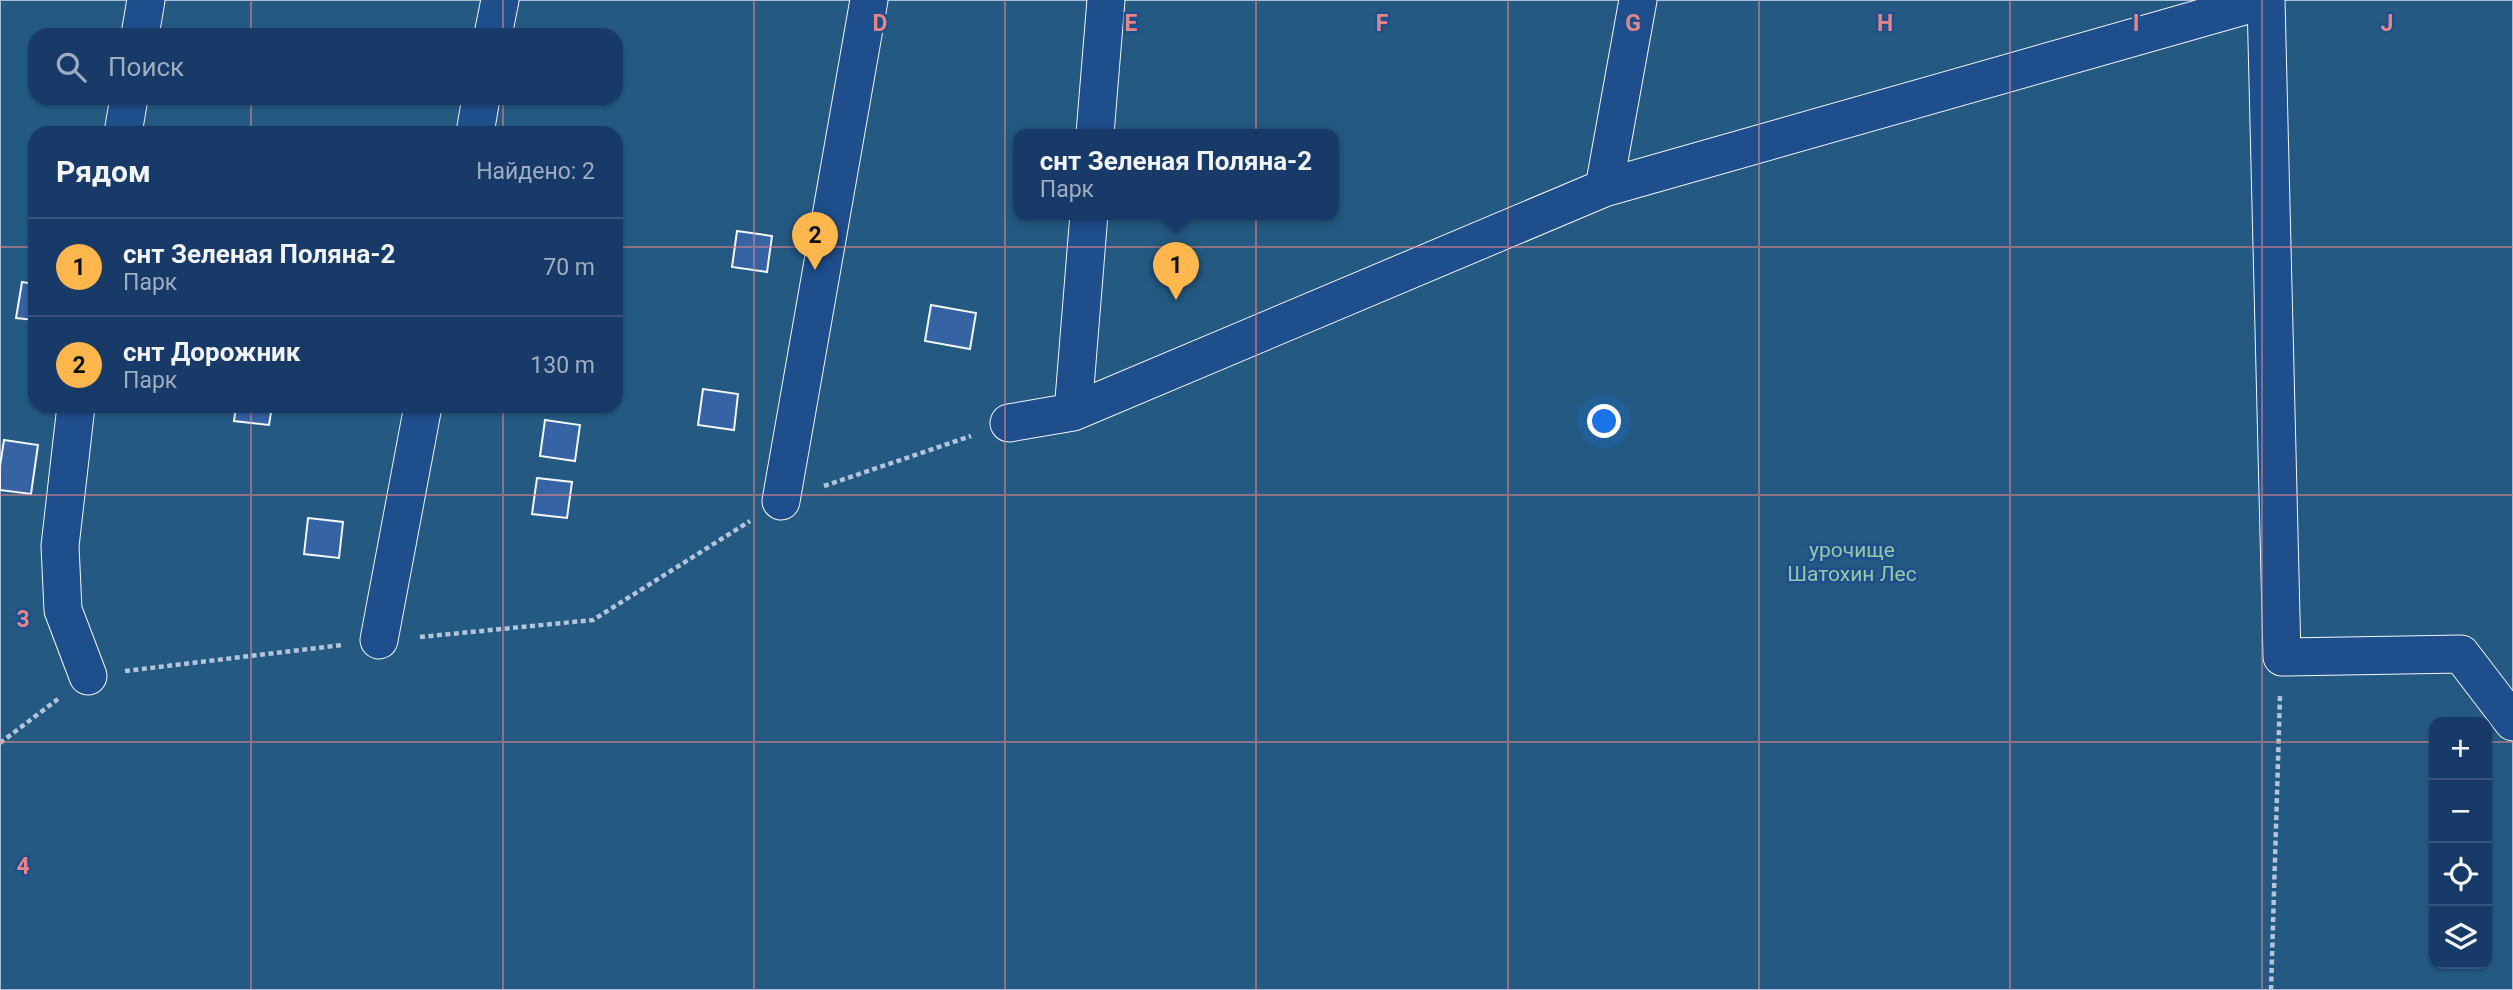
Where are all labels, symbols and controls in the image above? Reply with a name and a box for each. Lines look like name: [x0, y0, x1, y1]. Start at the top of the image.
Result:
text: D: [873, 10, 887, 37]
text: E: [1125, 10, 1138, 37]
text: F: [1376, 10, 1389, 37]
text: G: [1625, 10, 1641, 37]
text: H: [1877, 10, 1893, 37]
text: I: [2133, 10, 2139, 37]
text: J: [2381, 10, 2393, 37]
search box: [28, 28, 623, 105]
icon: search: [52, 48, 90, 86]
text: Поиск: [108, 52, 184, 82]
popup: [1013, 129, 1339, 220]
text: снт Зеленая Поляна-2: [1040, 146, 1312, 176]
text: Рядом: [56, 154, 151, 189]
text: Найдено: 2: [476, 158, 595, 185]
text: Парк: [1040, 176, 1094, 203]
pin: 2: [792, 212, 838, 270]
text: снт Зеленая Поляна-2: [123, 239, 395, 269]
pin: 1: [1153, 242, 1199, 300]
text: 1: [72, 254, 86, 281]
text: 70 m: [543, 254, 595, 281]
text: Парк: [123, 269, 177, 296]
text: снт Дорожник: [123, 337, 300, 367]
text: 2: [72, 352, 86, 379]
text: 130 m: [530, 352, 595, 379]
text: Парк: [123, 367, 177, 394]
your location: [1587, 404, 1621, 438]
park label: урочище Шатохин Лес: [1787, 538, 1917, 586]
text: 3: [16, 606, 30, 633]
map controls: [2429, 717, 2492, 969]
button: +: [2429, 717, 2492, 780]
button: −: [2429, 780, 2492, 843]
button: locate: [2429, 843, 2492, 906]
text: 4: [16, 853, 30, 880]
button: layers: [2429, 906, 2492, 969]

